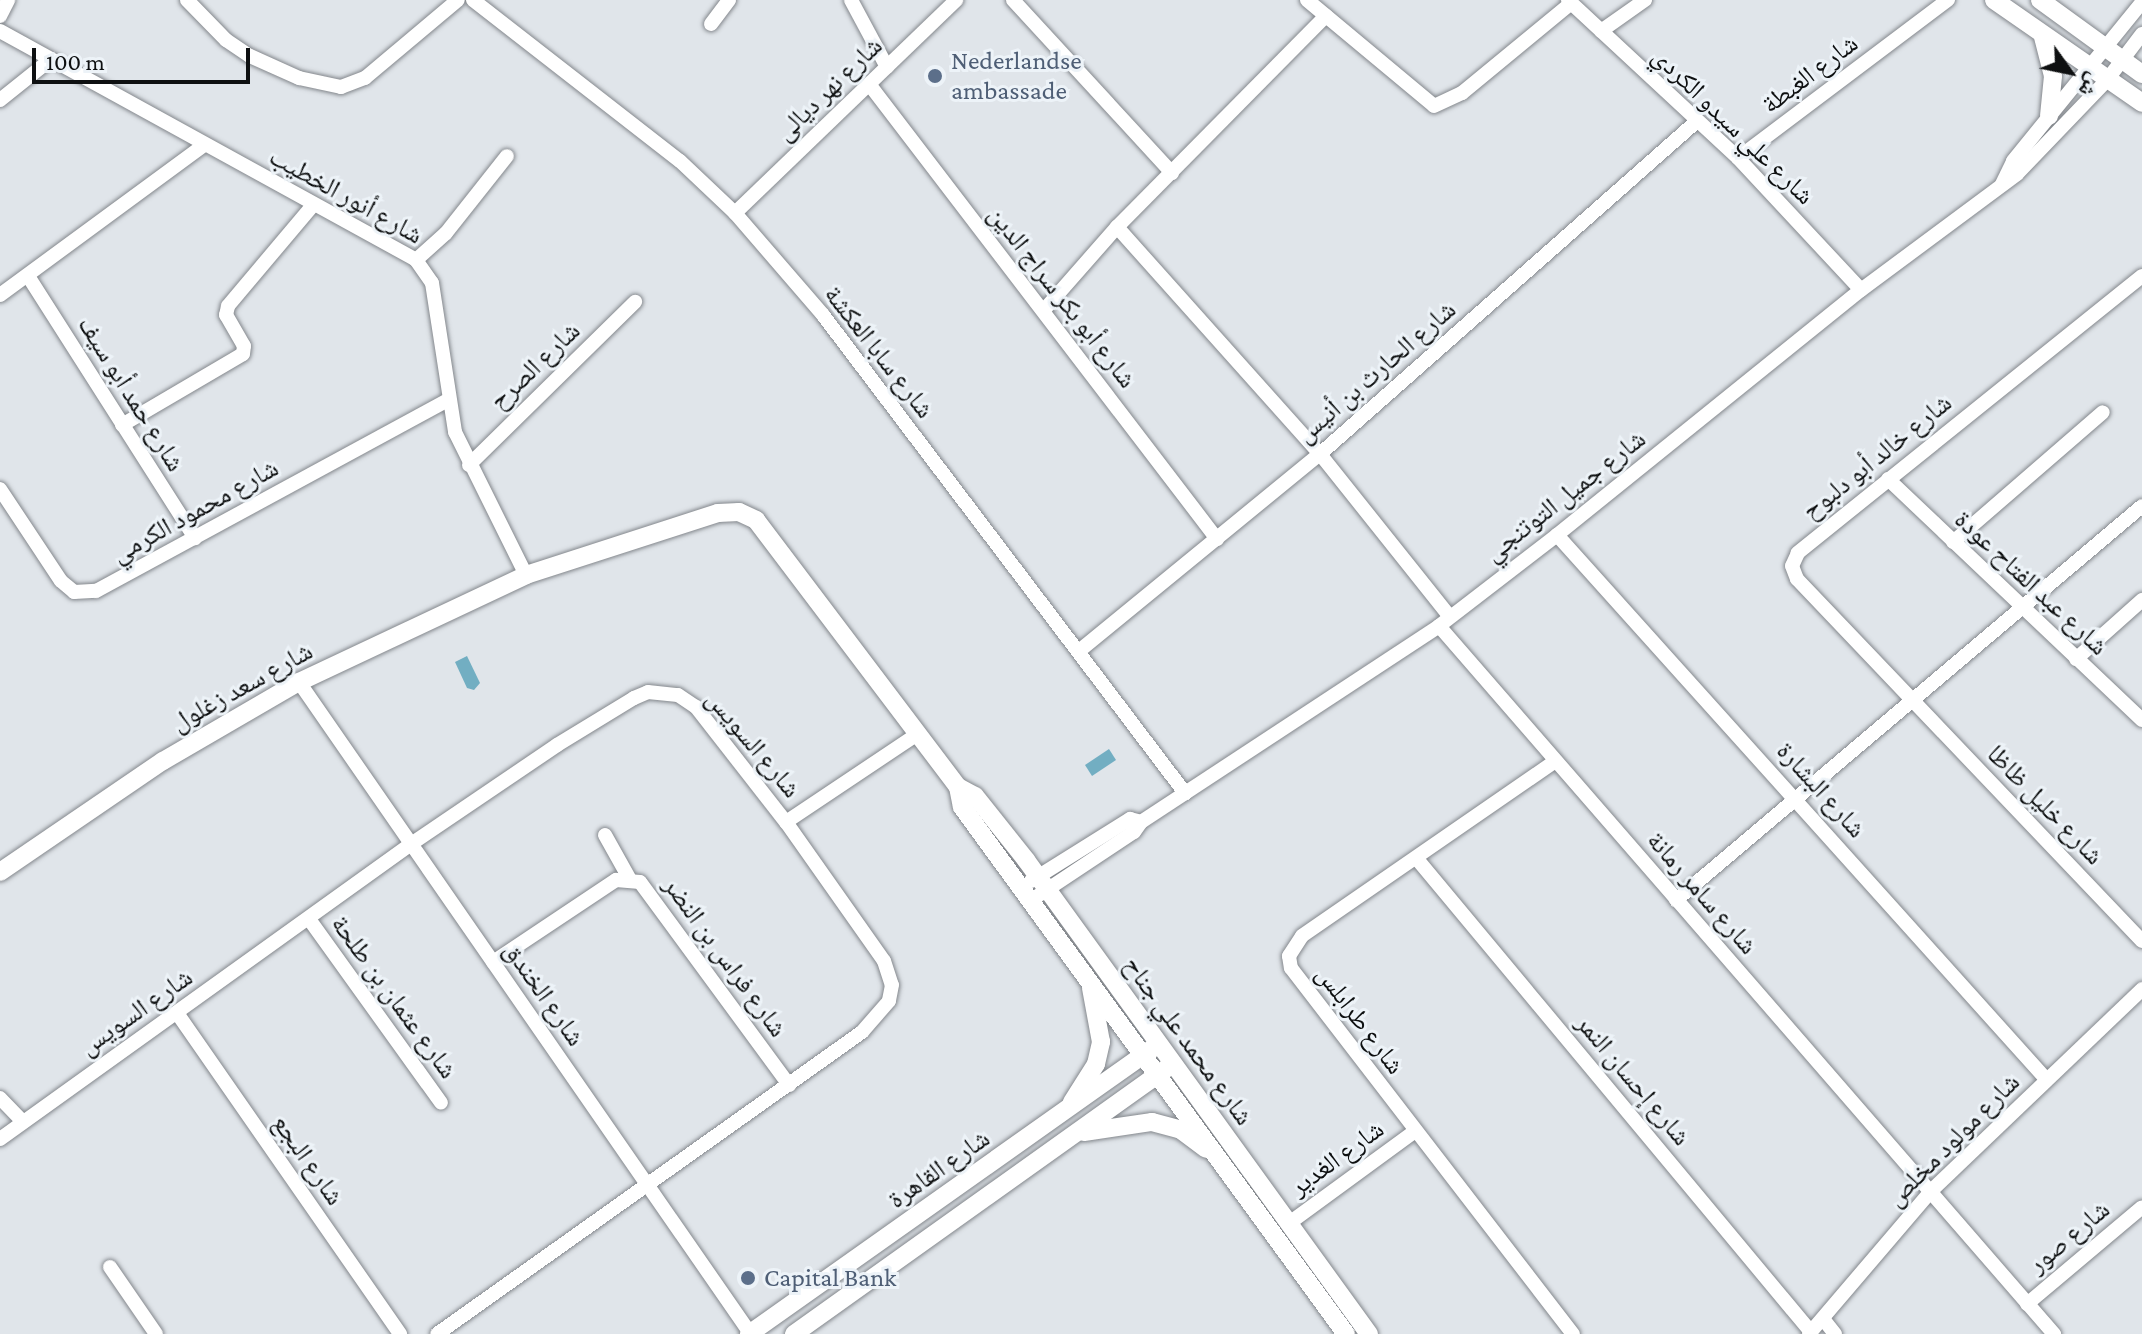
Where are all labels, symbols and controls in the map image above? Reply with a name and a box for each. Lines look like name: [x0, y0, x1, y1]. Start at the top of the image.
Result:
street label: شارع الغبطة: [1756, 28, 1864, 120]
street label: شارع نهر ديالى: [769, 30, 889, 148]
scale bar: [36, 32, 254, 82]
north arrow: [2030, 32, 2110, 112]
street label: شارع علي سيدو الكردي: [1645, 41, 1821, 211]
place label: Nederlandse ambassade: [951, 45, 1082, 106]
text: 100 m: [46, 48, 105, 75]
marker: Nederlandse ambassade: [926, 67, 944, 85]
text: ش: [2074, 69, 2107, 102]
street label: شارع أنور الخطيب: [264, 141, 428, 251]
street label: شارع أبو بكر سراج الدين: [981, 200, 1143, 394]
street label: شارع سابا العكشة: [817, 279, 941, 425]
street label: شارع الحارث بن أنيس: [1290, 294, 1462, 450]
street label: شارع حمد أبو سيف: [71, 311, 191, 477]
street label: شارع الصرح: [483, 315, 587, 417]
street label: شارع خالد أبو دلبوح: [1796, 387, 1958, 527]
street label: شارع جميل التوتنجي: [1478, 423, 1652, 569]
street label: شارع محمود الكرمي: [106, 452, 284, 570]
street label: شارع عبد الفتاح عودة: [1948, 504, 2114, 662]
street label: شارع سعد زغلول: [166, 635, 318, 739]
street label: شارع السويس: [699, 684, 807, 804]
street label: شارع البشارة: [1770, 736, 1872, 844]
street label: شارع خليل ظاظا: [1980, 739, 2110, 871]
street label: شارع سامر رمانة: [1640, 825, 1764, 961]
street label: شارع فراس بن النضر: [656, 871, 794, 1043]
street label: شارع عثمان بن طلحة: [324, 909, 464, 1085]
street label: شارع الخندق: [497, 936, 591, 1052]
street label: شارع محمد علي جناح: [1116, 951, 1260, 1131]
street label: شارع طرابلس: [1309, 959, 1411, 1081]
street label: شارع السويس: [73, 962, 199, 1062]
street label: شارع إحسان النمر: [1569, 1008, 1697, 1152]
street label: شارع مولود مخلص: [1880, 1067, 2026, 1213]
street label: شارع البجع: [266, 1109, 350, 1211]
street label: شارع الغدير: [1284, 1113, 1390, 1203]
street label: شارع القاهرة: [882, 1123, 996, 1215]
street label: شارع صور: [2022, 1194, 2116, 1280]
place label: Capital Bank: [764, 1262, 897, 1294]
marker: Capital Bank: [739, 1269, 757, 1287]

